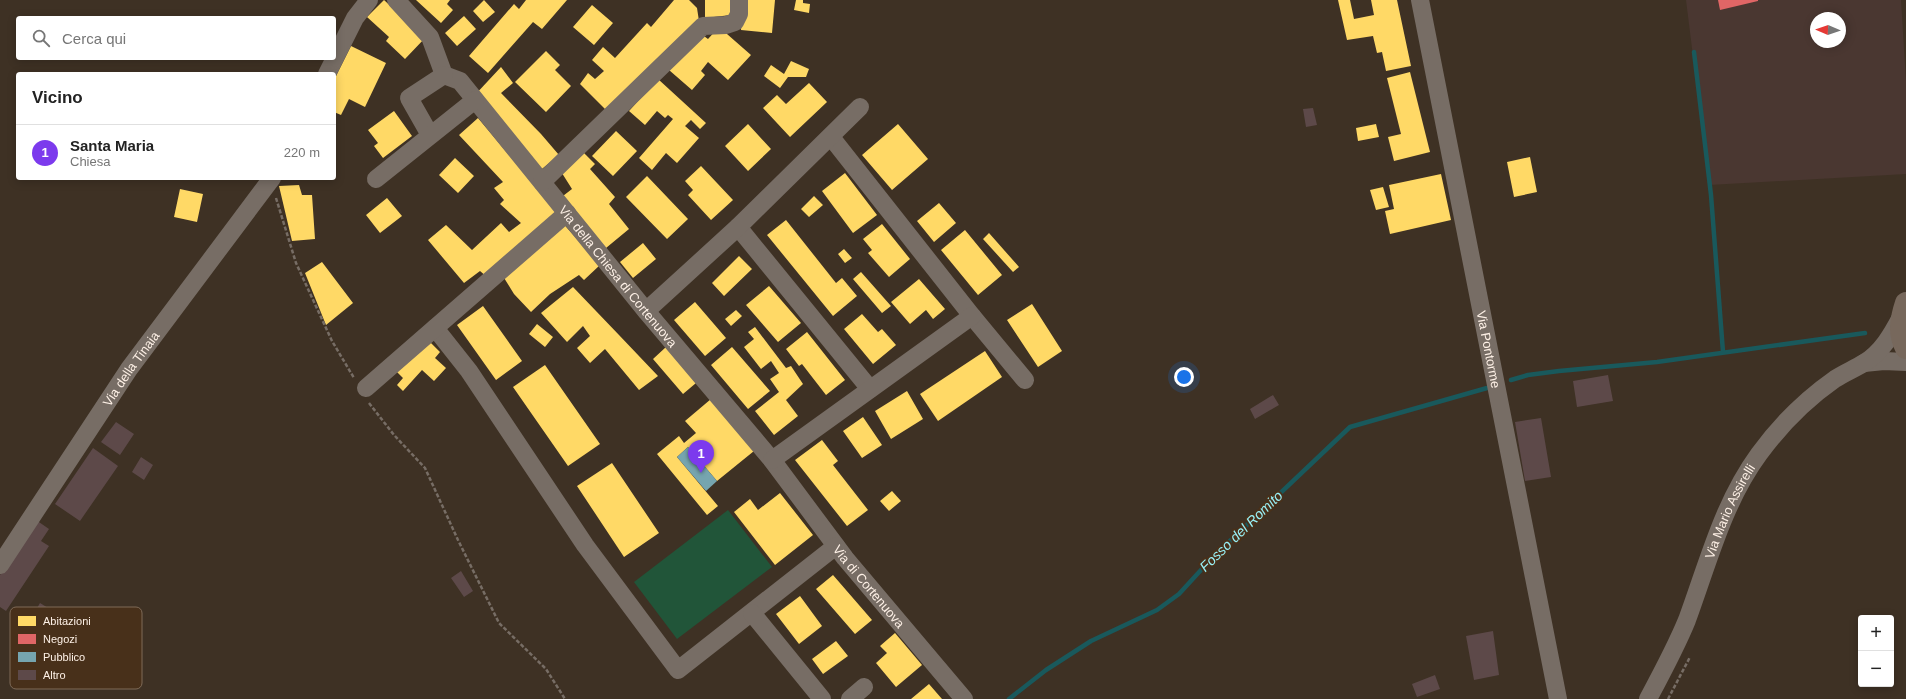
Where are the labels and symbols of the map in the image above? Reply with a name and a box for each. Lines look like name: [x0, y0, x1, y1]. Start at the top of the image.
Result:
north arrow: [1810, 12, 1846, 48]
street label: Via della Chiesa di Cortenuova: [556, 203, 681, 351]
street label: Via Pontorme: [1473, 309, 1503, 389]
street label: Via della Tinaia: [100, 328, 163, 409]
your location: [1174, 367, 1194, 387]
pin: 1: [688, 440, 714, 473]
street label: Via Mario Assirelli: [1702, 461, 1758, 561]
water label: Fosso del Romito: [1196, 487, 1286, 575]
street label: Via di Cortenuova: [830, 542, 908, 631]
legend: [10, 607, 142, 689]
text: Abitazioni: [43, 615, 91, 627]
text: Negozi: [43, 633, 77, 645]
text: Pubblico: [43, 651, 85, 663]
text: Altro: [43, 669, 66, 681]

